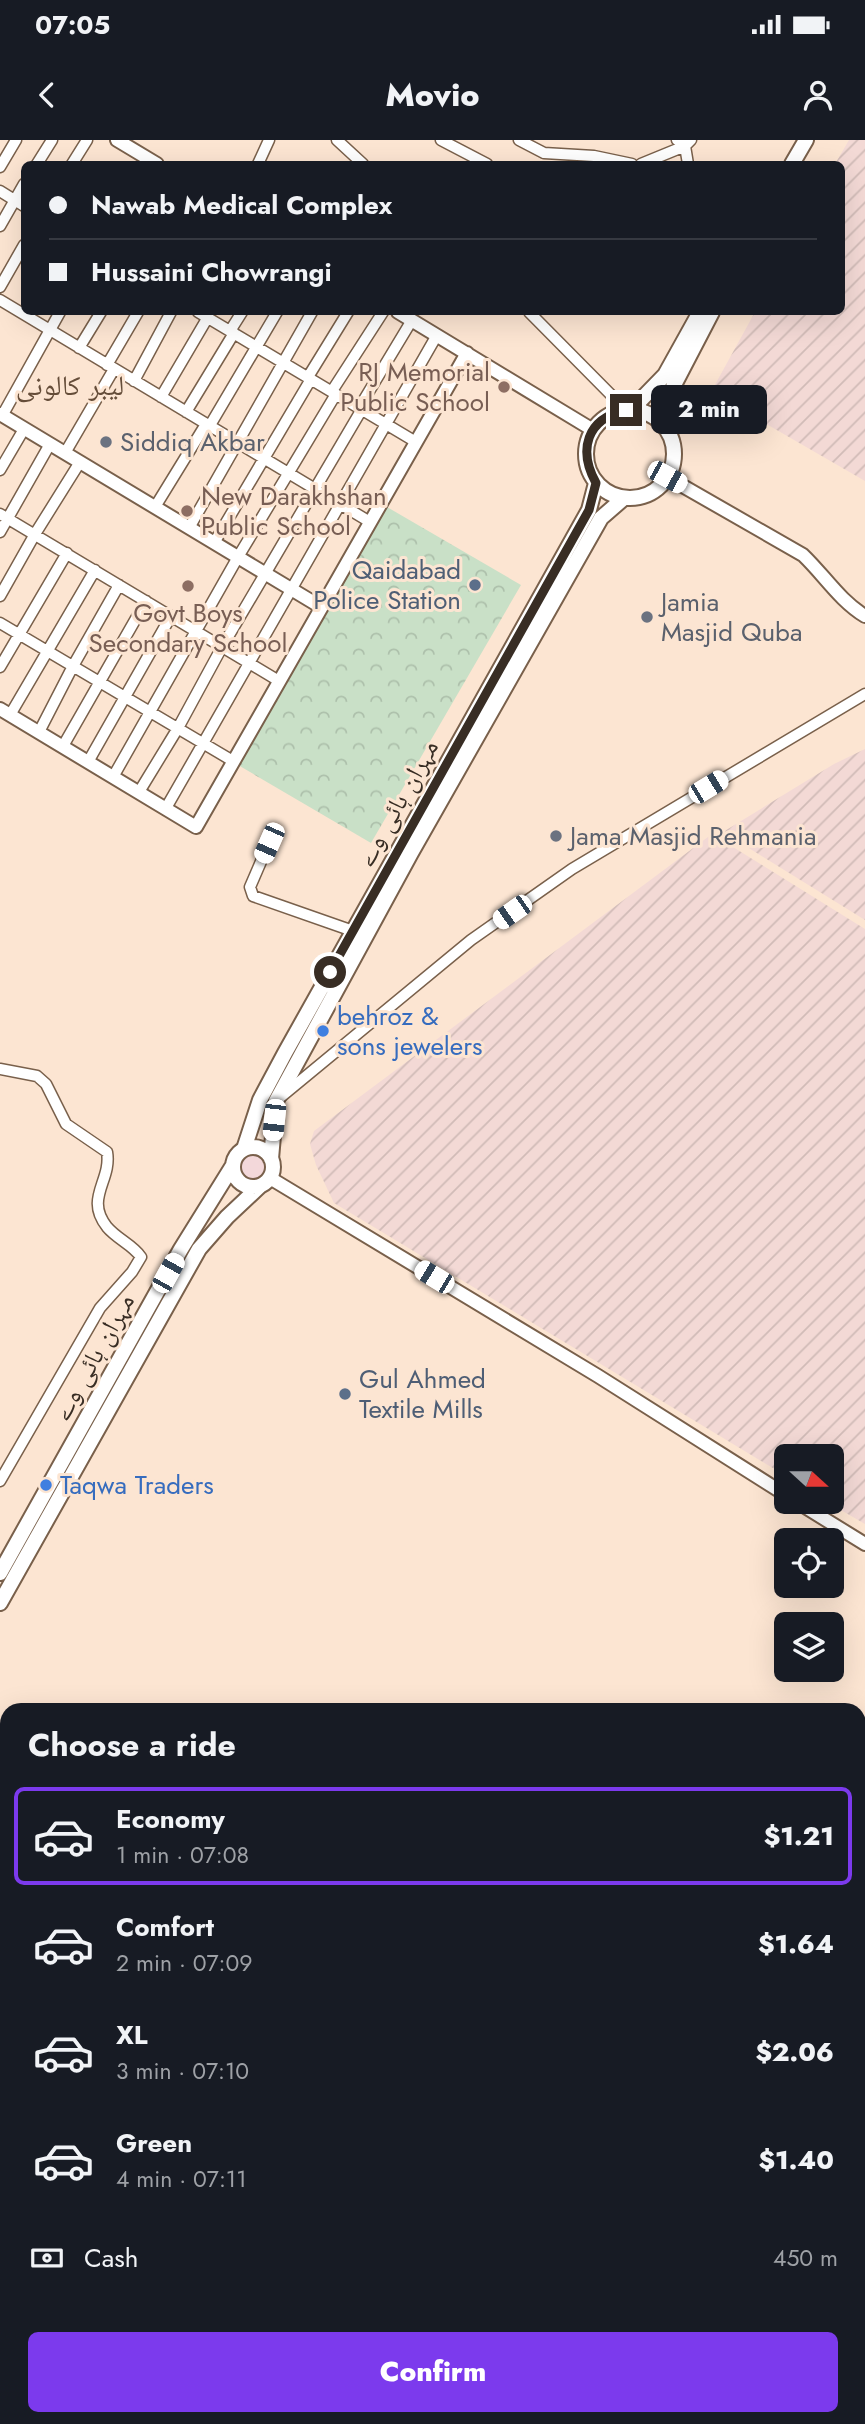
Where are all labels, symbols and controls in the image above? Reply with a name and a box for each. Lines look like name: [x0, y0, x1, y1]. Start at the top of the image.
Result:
text: 07:05: [35, 6, 110, 44]
text: Movio: [385, 72, 480, 118]
icon: back: [28, 76, 66, 114]
icon: person: [799, 76, 837, 114]
text: Nawab Medical Complex: [91, 186, 392, 224]
text: Hussaini Chowrangi: [91, 253, 332, 291]
place label: RJ Memorial Public School: [340, 353, 490, 421]
district label: لیبر کالونی: [16, 365, 124, 406]
marker: RJ Memorial Public School: [496, 379, 512, 395]
callout: 2 min: [650, 386, 766, 434]
text: 2 min: [678, 392, 740, 426]
route end: [610, 394, 642, 426]
place label: Siddiq Akbar: [120, 423, 265, 461]
marker: Siddiq Akbar: [98, 434, 114, 450]
car: [644, 458, 691, 496]
place label: New Darakhshan Public School: [201, 477, 387, 545]
marker: New Darakhshan Public School: [179, 503, 195, 519]
place label: Qaidabad Police Station: [313, 551, 461, 619]
marker: Qaidabad Police Station: [467, 577, 483, 593]
marker: Govt Boys Secondary School: [180, 578, 196, 594]
place label: Jamia Masjid Quba: [658, 583, 802, 651]
place label: Govt Boys Secondary School: [89, 594, 287, 662]
marker: Jamia Masjid Quba: [639, 609, 655, 625]
street label: مہران ہائی وے: [346, 732, 448, 874]
car: [685, 767, 732, 807]
place label: Jama Masjid Rehmania: [567, 817, 817, 855]
car: [251, 820, 288, 866]
marker: Jama Masjid Rehmania: [548, 828, 564, 844]
car: [489, 891, 536, 933]
route start: [314, 956, 346, 988]
place label: behroz & sons jewelers: [337, 997, 483, 1065]
marker: behroz & sons jewelers: [315, 1023, 331, 1039]
car: [262, 1098, 287, 1142]
car: [149, 1250, 188, 1296]
car: [411, 1257, 458, 1297]
street label: مہران ہائی وے: [42, 1286, 144, 1428]
place label: Gul Ahmed Textile Mills: [359, 1360, 486, 1428]
marker: Gul Ahmed Textile Mills: [337, 1386, 353, 1402]
north arrow: [774, 1444, 844, 1514]
map controls: [774, 1444, 844, 1682]
place label: Taqwa Traders: [60, 1466, 214, 1504]
marker: Taqwa Traders: [38, 1477, 54, 1493]
button: locate: [774, 1528, 844, 1598]
button: layers: [774, 1612, 844, 1682]
text: Choose a ride: [28, 1722, 236, 1768]
text: Economy: [116, 1800, 225, 1838]
icon: car: [32, 1805, 95, 1868]
text: $1.21: [764, 1817, 834, 1855]
text: 1 min · 07:08: [116, 1838, 249, 1872]
text: Comfort: [116, 1908, 214, 1946]
icon: car: [32, 1913, 95, 1976]
text: $1.64: [758, 1925, 834, 1963]
text: 2 min · 07:09: [116, 1946, 253, 1980]
text: XL: [116, 2016, 148, 2054]
icon: car: [32, 2021, 95, 2084]
text: $2.06: [755, 2033, 834, 2071]
text: 3 min · 07:10: [116, 2054, 249, 2088]
text: Green: [116, 2124, 192, 2162]
icon: car: [32, 2129, 95, 2192]
text: $1.40: [759, 2141, 834, 2179]
text: 4 min · 07:11: [116, 2162, 246, 2196]
icon: cash: [28, 2239, 66, 2277]
text: Cash: [84, 2239, 138, 2277]
text: 450 m: [773, 2241, 838, 2275]
button: Confirm: [28, 2332, 838, 2412]

